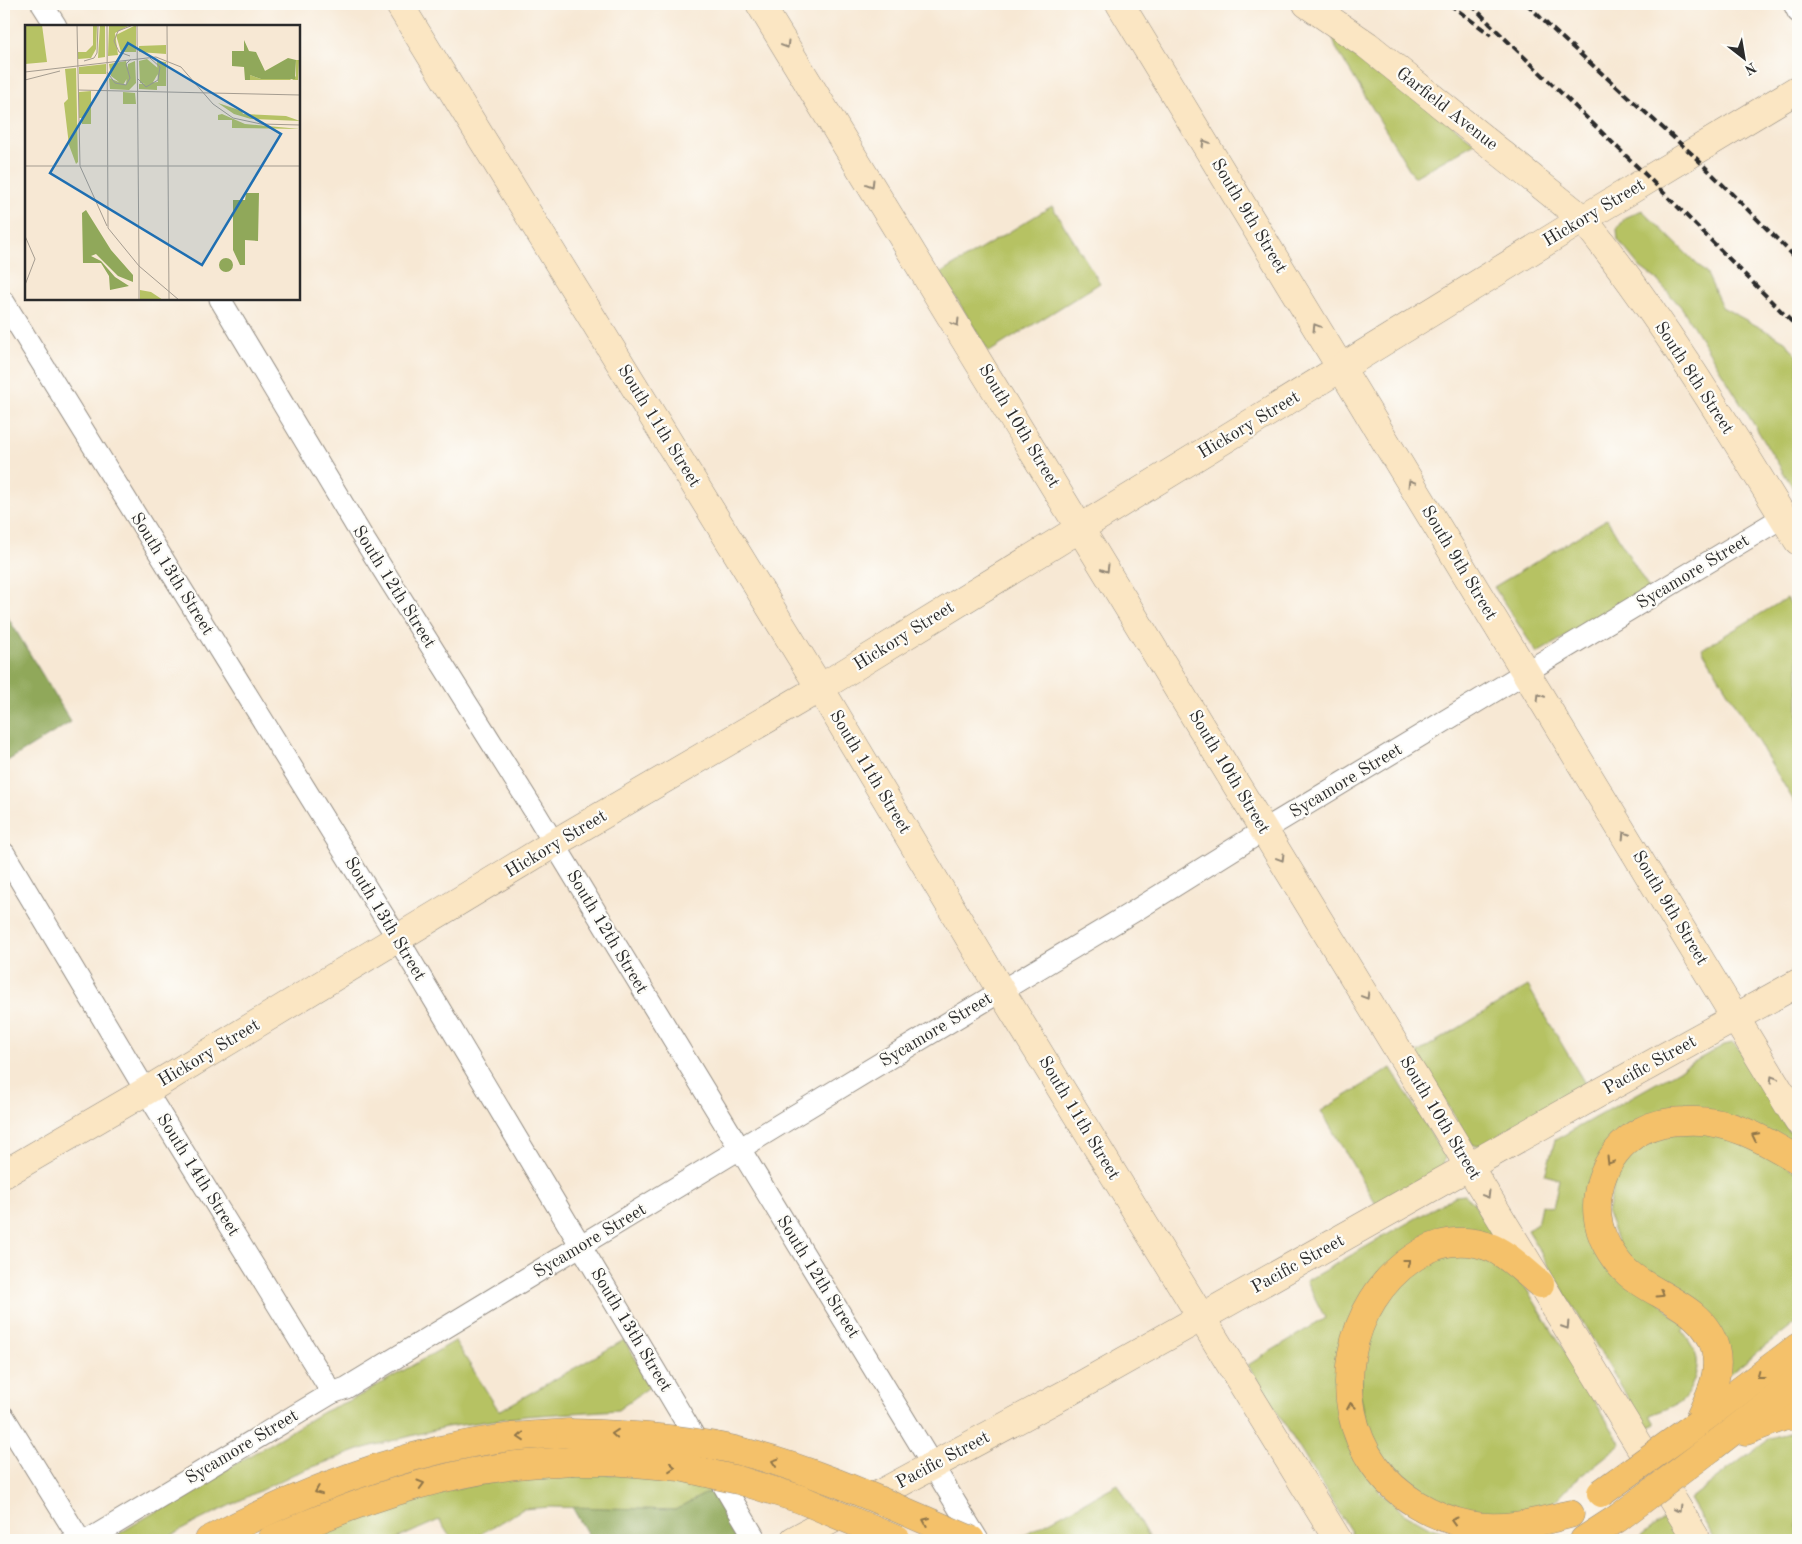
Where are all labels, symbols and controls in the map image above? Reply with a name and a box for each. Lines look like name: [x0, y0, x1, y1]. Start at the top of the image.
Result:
inset map: [25, 25, 300, 300]
north arrow: [1720, 32, 1770, 82]
one-way arrow: [779, 40, 789, 49]
text: N: [1742, 60, 1758, 77]
street label: Garfield Avenue: [1393, 64, 1501, 154]
one-way arrow: [1201, 139, 1211, 148]
street label: South 9th Street: [1208, 156, 1290, 276]
street label: Hickory Street: [1540, 176, 1648, 250]
one-way arrow: [864, 178, 874, 187]
one-way arrow: [949, 317, 959, 326]
street label: South 8th Street: [1651, 319, 1737, 437]
one-way arrow: [1312, 323, 1322, 332]
street label: South 10th Street: [975, 361, 1063, 491]
street label: South 11th Street: [614, 362, 704, 490]
street label: Hickory Street: [1195, 388, 1303, 462]
one-way arrow: [1407, 480, 1417, 489]
street label: South 9th Street: [1418, 503, 1500, 623]
street label: South 13th Street: [127, 510, 217, 638]
street label: South 12th Street: [349, 523, 439, 651]
street label: Sycamore Street: [1633, 531, 1753, 613]
one-way arrow: [1100, 564, 1110, 573]
street label: Hickory Street: [851, 598, 957, 674]
one-way arrow: [1537, 693, 1547, 702]
street label: South 11th Street: [826, 707, 914, 837]
street label: South 10th Street: [1185, 707, 1273, 837]
street label: Sycamore Street: [1286, 740, 1406, 822]
street label: Hickory Street: [502, 807, 610, 881]
one-way arrow: [1622, 832, 1632, 841]
street label: South 9th Street: [1629, 848, 1711, 968]
one-way arrow: [1275, 852, 1285, 861]
street label: South 13th Street: [341, 854, 429, 984]
street label: South 12th Street: [563, 867, 651, 997]
street label: Sycamore Street: [876, 989, 996, 1071]
one-way arrow: [1359, 991, 1369, 1000]
street label: Hickory Street: [155, 1016, 263, 1090]
street label: Pacific Street: [1601, 1032, 1699, 1098]
street label: South 11th Street: [1035, 1053, 1123, 1183]
street label: South 10th Street: [1396, 1053, 1484, 1183]
one-way arrow: [1770, 1075, 1780, 1084]
street label: South 14th Street: [153, 1111, 243, 1239]
one-way arrow: [1751, 1132, 1760, 1143]
one-way arrow: [1607, 1156, 1617, 1165]
one-way arrow: [1480, 1190, 1490, 1199]
street label: Sycamore Street: [530, 1200, 650, 1282]
street label: South 12th Street: [773, 1213, 863, 1341]
street label: Pacific Street: [1249, 1231, 1347, 1297]
one-way arrow: [1401, 1260, 1410, 1268]
street label: South 13th Street: [587, 1265, 675, 1395]
one-way arrow: [1655, 1288, 1665, 1297]
one-way arrow: [1559, 1321, 1569, 1330]
one-way arrow: [1757, 1371, 1766, 1379]
one-way arrow: [1347, 1402, 1357, 1411]
street label: Sycamore Street: [182, 1406, 302, 1488]
street label: Pacific Street: [893, 1428, 993, 1492]
one-way arrow: [611, 1429, 619, 1440]
one-way arrow: [517, 1431, 525, 1442]
one-way arrow: [771, 1457, 779, 1467]
one-way arrow: [669, 1461, 677, 1472]
one-way arrow: [416, 1480, 425, 1490]
one-way arrow: [314, 1484, 323, 1495]
one-way arrow: [1672, 1504, 1681, 1513]
one-way arrow: [1450, 1516, 1458, 1526]
one-way arrow: [922, 1517, 931, 1528]

